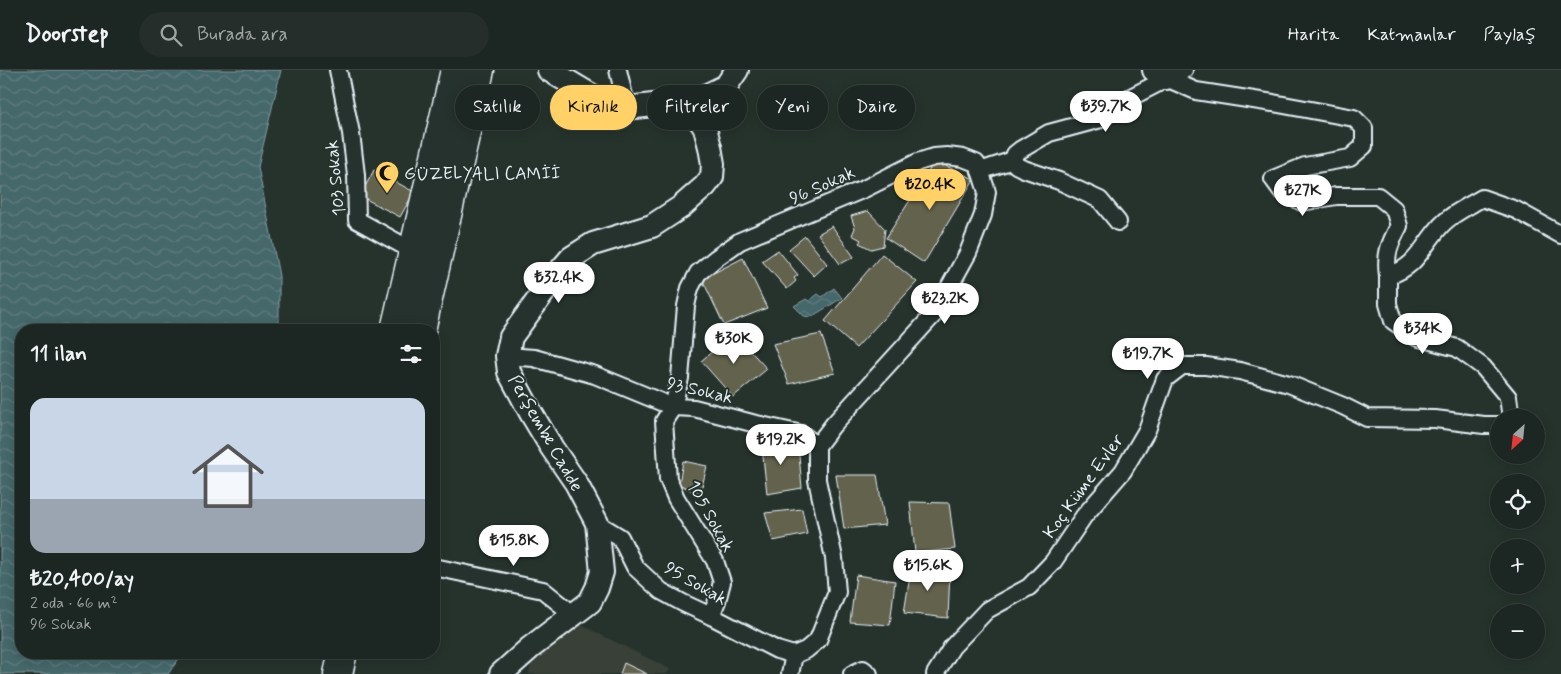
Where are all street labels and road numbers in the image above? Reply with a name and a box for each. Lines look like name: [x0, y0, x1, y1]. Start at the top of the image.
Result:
street label: 103 Sokak: [320, 139, 352, 217]
street label: 96 Sokak: [786, 161, 859, 211]
street label: Perşembe Cadde: [502, 371, 588, 496]
street label: 93 Sokak: [665, 372, 735, 410]
street label: Koç Küme Evler: [1038, 429, 1130, 544]
street label: 105 Sokak: [681, 476, 740, 557]
street label: 95 Sokak: [660, 556, 731, 611]

